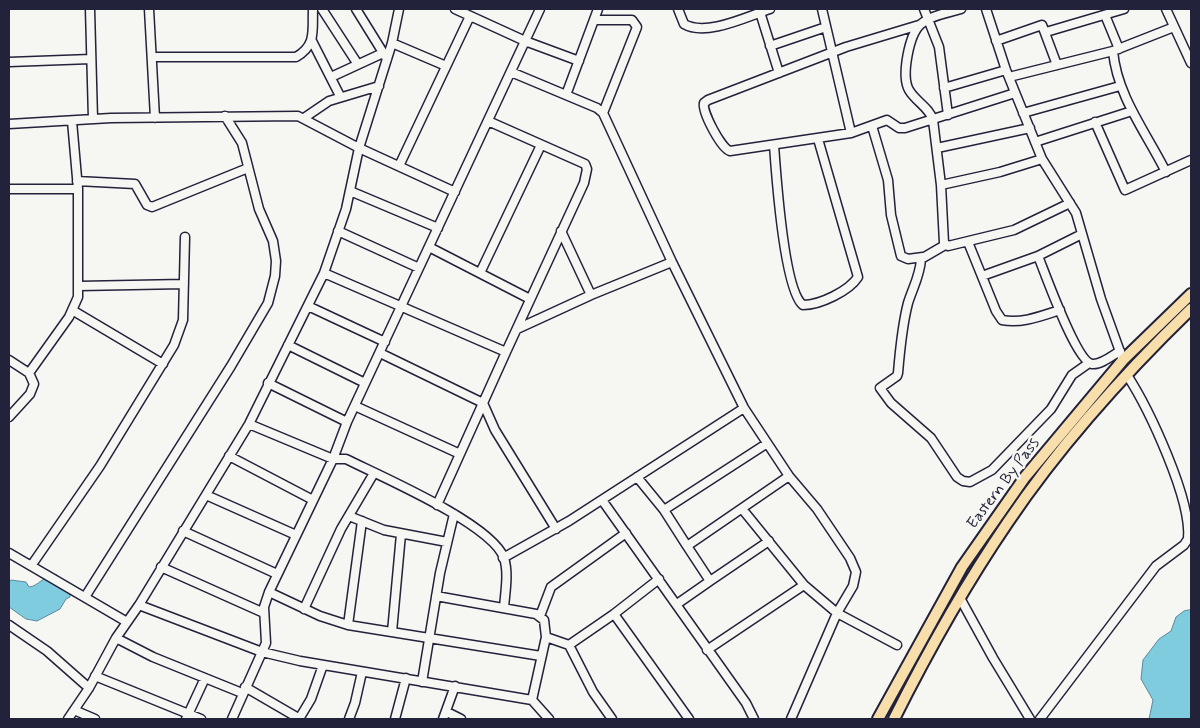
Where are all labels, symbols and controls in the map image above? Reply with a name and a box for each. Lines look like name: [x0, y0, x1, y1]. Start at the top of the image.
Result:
street label: Eastern By Pass: [964, 435, 1044, 533]

